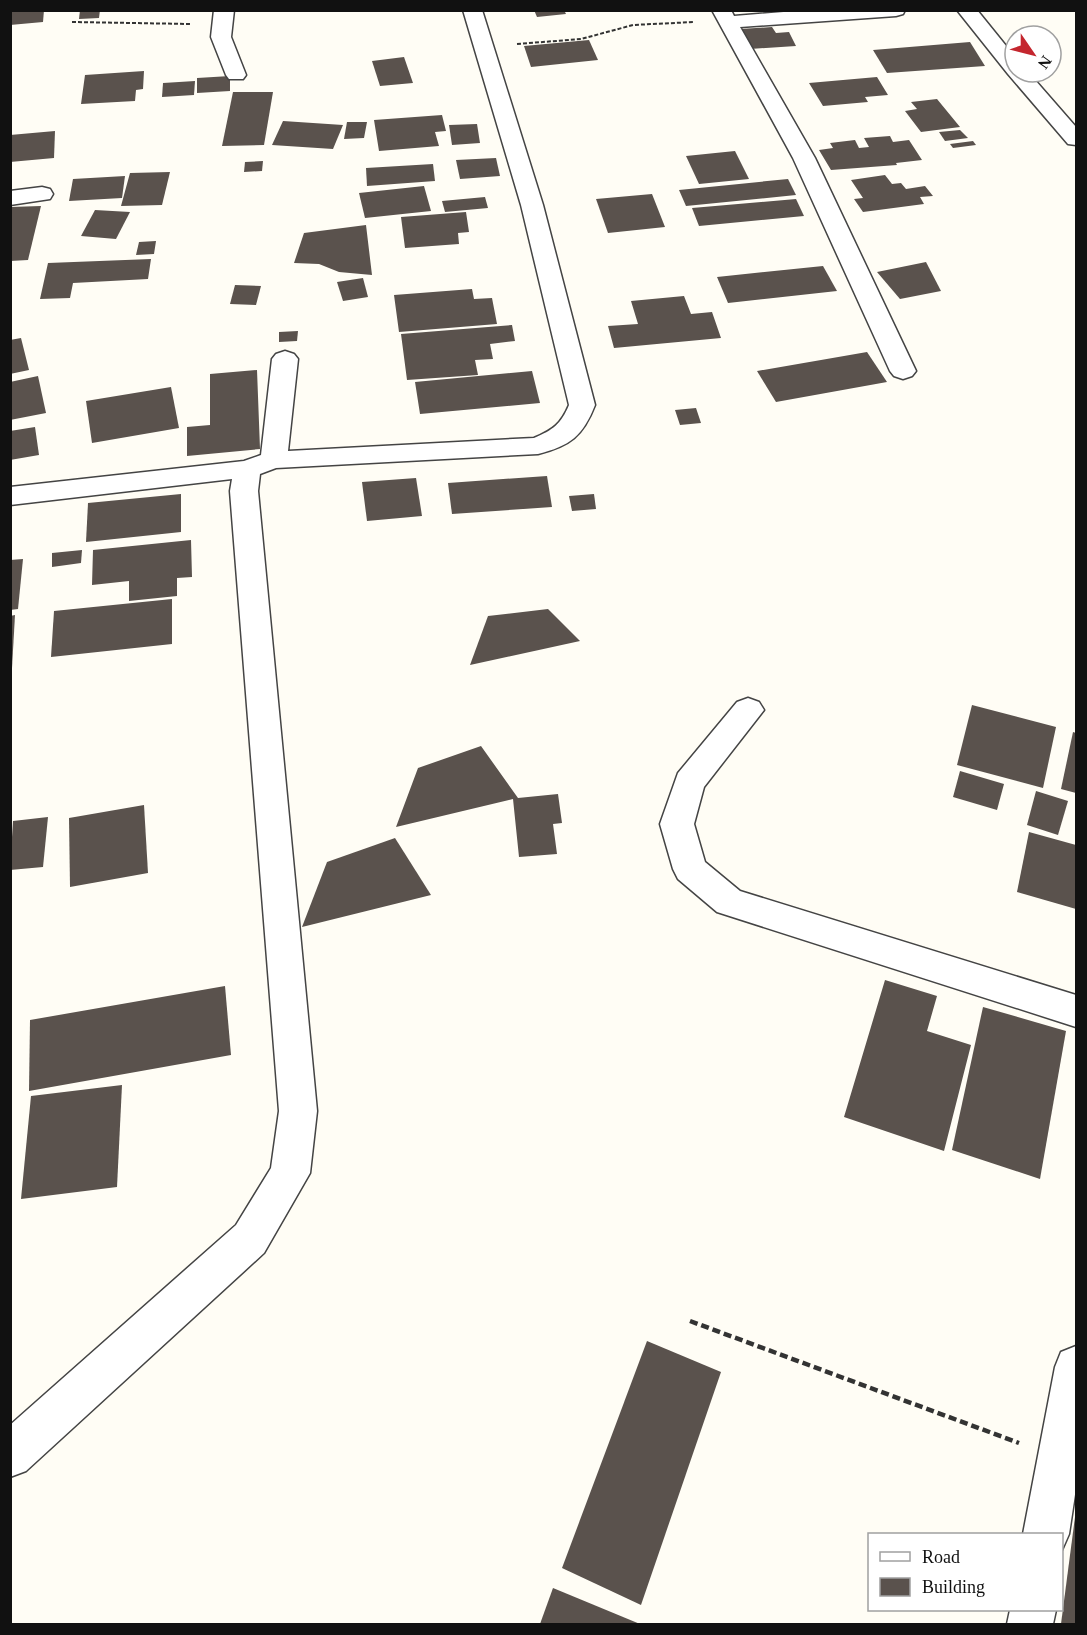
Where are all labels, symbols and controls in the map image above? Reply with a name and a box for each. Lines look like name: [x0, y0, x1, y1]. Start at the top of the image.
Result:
north arrow: [1003, 24, 1063, 84]
text: N: [1034, 53, 1055, 72]
legend: [868, 1533, 1063, 1611]
text: Road: [922, 1547, 960, 1567]
text: Building: [922, 1577, 985, 1597]

